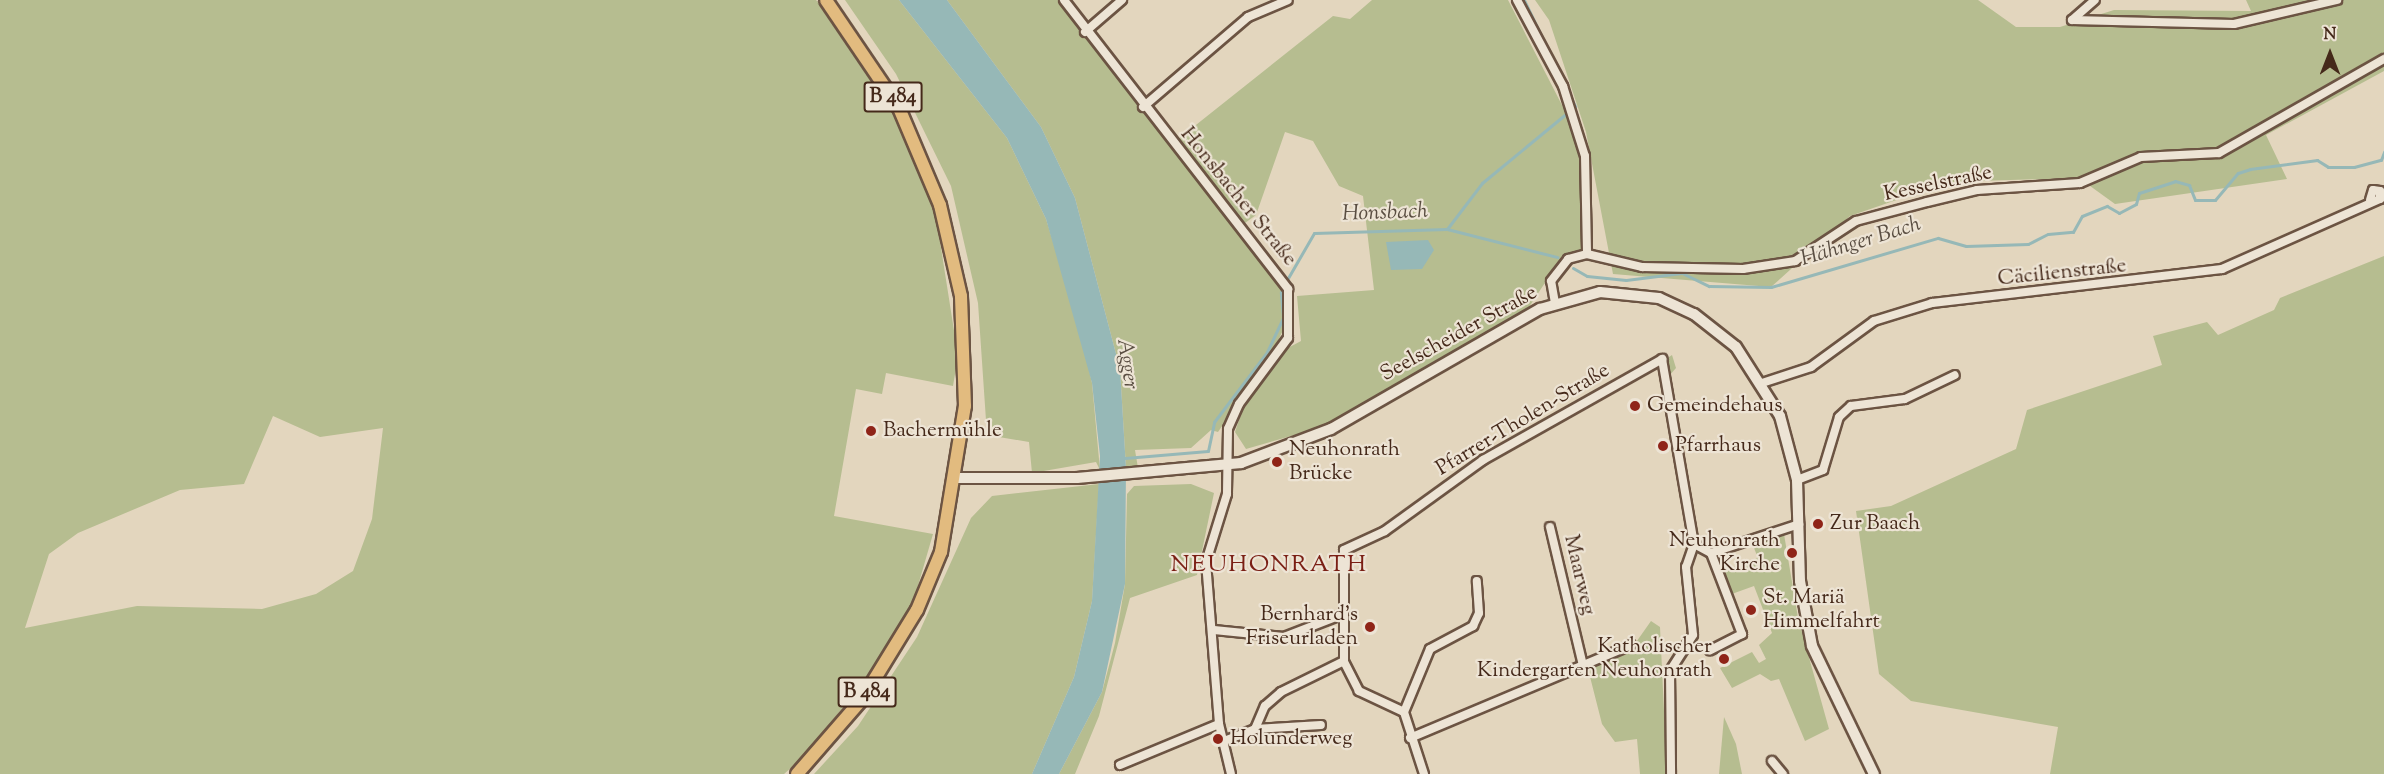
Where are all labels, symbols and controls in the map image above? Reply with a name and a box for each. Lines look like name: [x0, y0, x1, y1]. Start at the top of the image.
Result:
north arrow: [2300, 24, 2360, 84]
text: N: [2324, 24, 2336, 47]
road number: B 484: [863, 80, 923, 114]
street label: Honsbacher Straße: [1174, 123, 1302, 271]
street label: Kesselstraße: [1882, 160, 1994, 208]
water label: Honsbach: [1342, 199, 1428, 229]
water label: Hähnger Bach: [1798, 212, 1924, 274]
street label: Cäcilienstraße: [1996, 254, 2128, 292]
street label: Seelscheider Straße: [1376, 281, 1542, 387]
water label: Agger: [1109, 337, 1143, 391]
street label: Pfarrer-Tholen-Straße: [1432, 358, 1614, 482]
place label: Gemeindehaus: [1647, 393, 1782, 419]
marker: Gemeindehaus: [1628, 399, 1642, 413]
place label: Bachermühle: [883, 418, 1002, 444]
marker: Bachermühle: [864, 424, 878, 438]
place label: Pfarrhaus: [1675, 433, 1761, 459]
place label: Neuhonrath Brücke: [1289, 437, 1400, 487]
marker: Pfarrhaus: [1656, 439, 1670, 453]
marker: Neuhonrath Brücke: [1270, 455, 1284, 469]
place label: Zur Baach: [1830, 511, 1920, 537]
marker: Zur Baach: [1811, 517, 1825, 531]
place label: Neuhonrath Kirche: [1669, 528, 1780, 578]
street label: Maarweg: [1558, 533, 1600, 617]
marker: Neuhonrath Kirche: [1785, 546, 1799, 560]
district label: NEUHONRATH: [1171, 552, 1367, 580]
place label: St. Mariä Himmelfahrt: [1763, 585, 1880, 635]
place label: Bernhard's Friseurladen: [1246, 602, 1358, 652]
marker: St. Mariä Himmelfahrt: [1744, 603, 1758, 617]
marker: Bernhard's Friseurladen: [1363, 620, 1377, 634]
place label: Katholischer Kindergarten Neuhonrath: [1477, 634, 1712, 684]
marker: Katholischer Kindergarten Neuhonrath: [1717, 652, 1731, 666]
road number: B 484: [837, 675, 897, 709]
place label: Holunderweg: [1230, 726, 1352, 752]
marker: Holunderweg: [1211, 732, 1225, 746]

